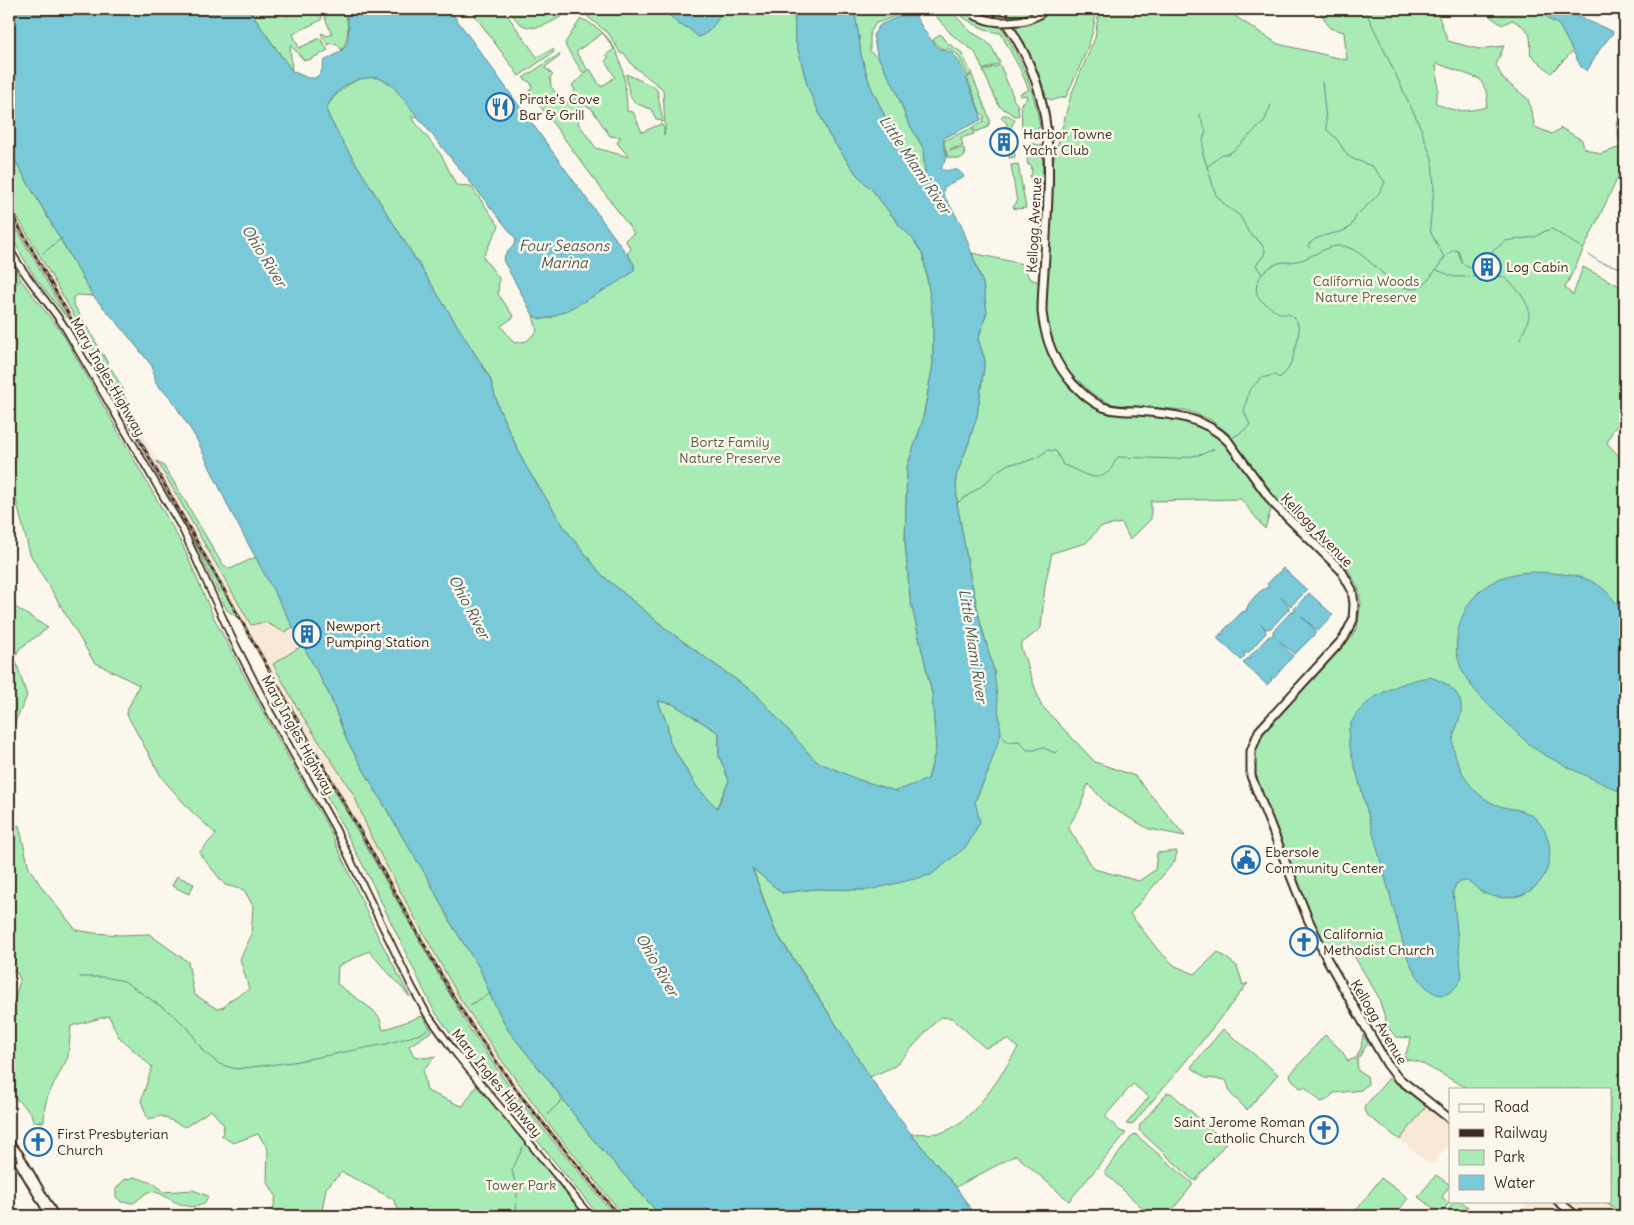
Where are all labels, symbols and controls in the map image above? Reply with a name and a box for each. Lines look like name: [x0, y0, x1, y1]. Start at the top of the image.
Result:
place label: Pirate's Cove Bar & Grill: [519, 90, 600, 124]
restaurant icon: Pirate's Cove Bar & Grill: [485, 92, 515, 122]
water label: Little Miami River: [875, 112, 957, 219]
place label: Harbor Towne Yacht Club: [1023, 125, 1112, 159]
building icon: Harbor Towne Yacht Club: [989, 127, 1019, 157]
street label: Kellogg Avenue: [1023, 177, 1045, 273]
water label: Ohio River: [238, 221, 292, 292]
water label: Four Seasons Marina: [519, 236, 610, 272]
building icon: Log Cabin: [1472, 252, 1502, 282]
place label: Log Cabin: [1506, 258, 1569, 276]
park label: California Woods Nature Preserve: [1313, 272, 1419, 306]
street label: Mary Ingles Highway: [67, 314, 149, 440]
park label: Bortz Family Nature Preserve: [679, 433, 781, 467]
street label: Kellogg Avenue: [1277, 489, 1357, 571]
water label: Ohio River: [445, 571, 495, 644]
water label: Little Miami River: [955, 588, 992, 706]
place label: Newport Pumping Station: [326, 617, 429, 651]
building icon: Newport Pumping Station: [292, 619, 322, 649]
street label: Mary Ingles Highway: [258, 672, 338, 798]
place label: Ebersole Community Center: [1265, 843, 1384, 877]
public building icon: Ebersole Community Center: [1231, 845, 1261, 875]
place label: California Methodist Church: [1323, 925, 1434, 959]
church icon: California Methodist Church: [1289, 927, 1319, 957]
water label: Ohio River: [632, 930, 684, 1001]
street label: Kellogg Avenue: [1347, 976, 1411, 1068]
street label: Mary Ingles Highway: [448, 1025, 546, 1141]
legend: [1449, 1088, 1612, 1202]
text: Road: [1494, 1097, 1529, 1116]
place label: Saint Jerome Roman Catholic Church: [1174, 1113, 1305, 1147]
church icon: Saint Jerome Roman Catholic Church: [1309, 1115, 1339, 1145]
text: Railway: [1494, 1123, 1548, 1142]
place label: First Presbyterian Church: [57, 1125, 169, 1159]
church icon: First Presbyterian Church: [23, 1127, 53, 1157]
text: Park: [1494, 1147, 1525, 1166]
text: Water: [1494, 1173, 1535, 1192]
park label: Tower Park: [486, 1176, 556, 1194]

